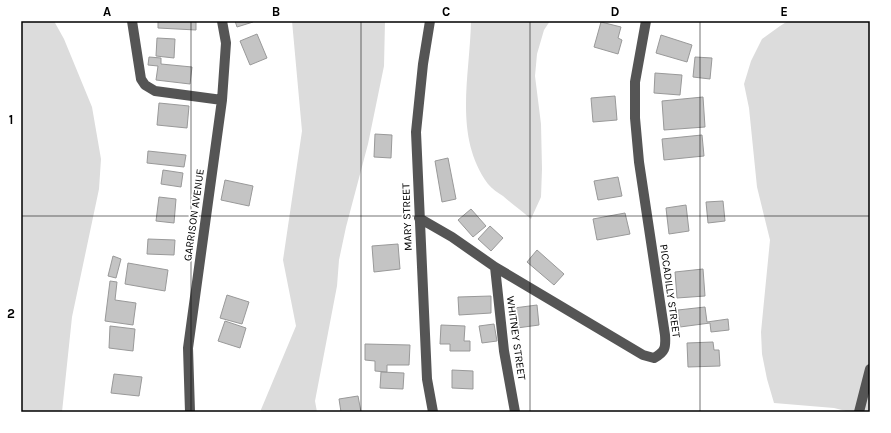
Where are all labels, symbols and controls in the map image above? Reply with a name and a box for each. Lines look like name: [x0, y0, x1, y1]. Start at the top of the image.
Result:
text: A: [103, 4, 111, 19]
text: B: [272, 4, 280, 19]
text: C: [442, 4, 450, 19]
text: D: [611, 4, 620, 19]
text: E: [780, 4, 788, 19]
text: 1: [9, 112, 13, 127]
street label: GARRISON AVENUE: [181, 168, 207, 262]
street label: MARY STREET: [399, 182, 415, 251]
street label: PICCADILLY STREET: [657, 243, 683, 339]
street label: WHITNEY STREET: [504, 295, 528, 381]
text: 2: [7, 306, 15, 321]

